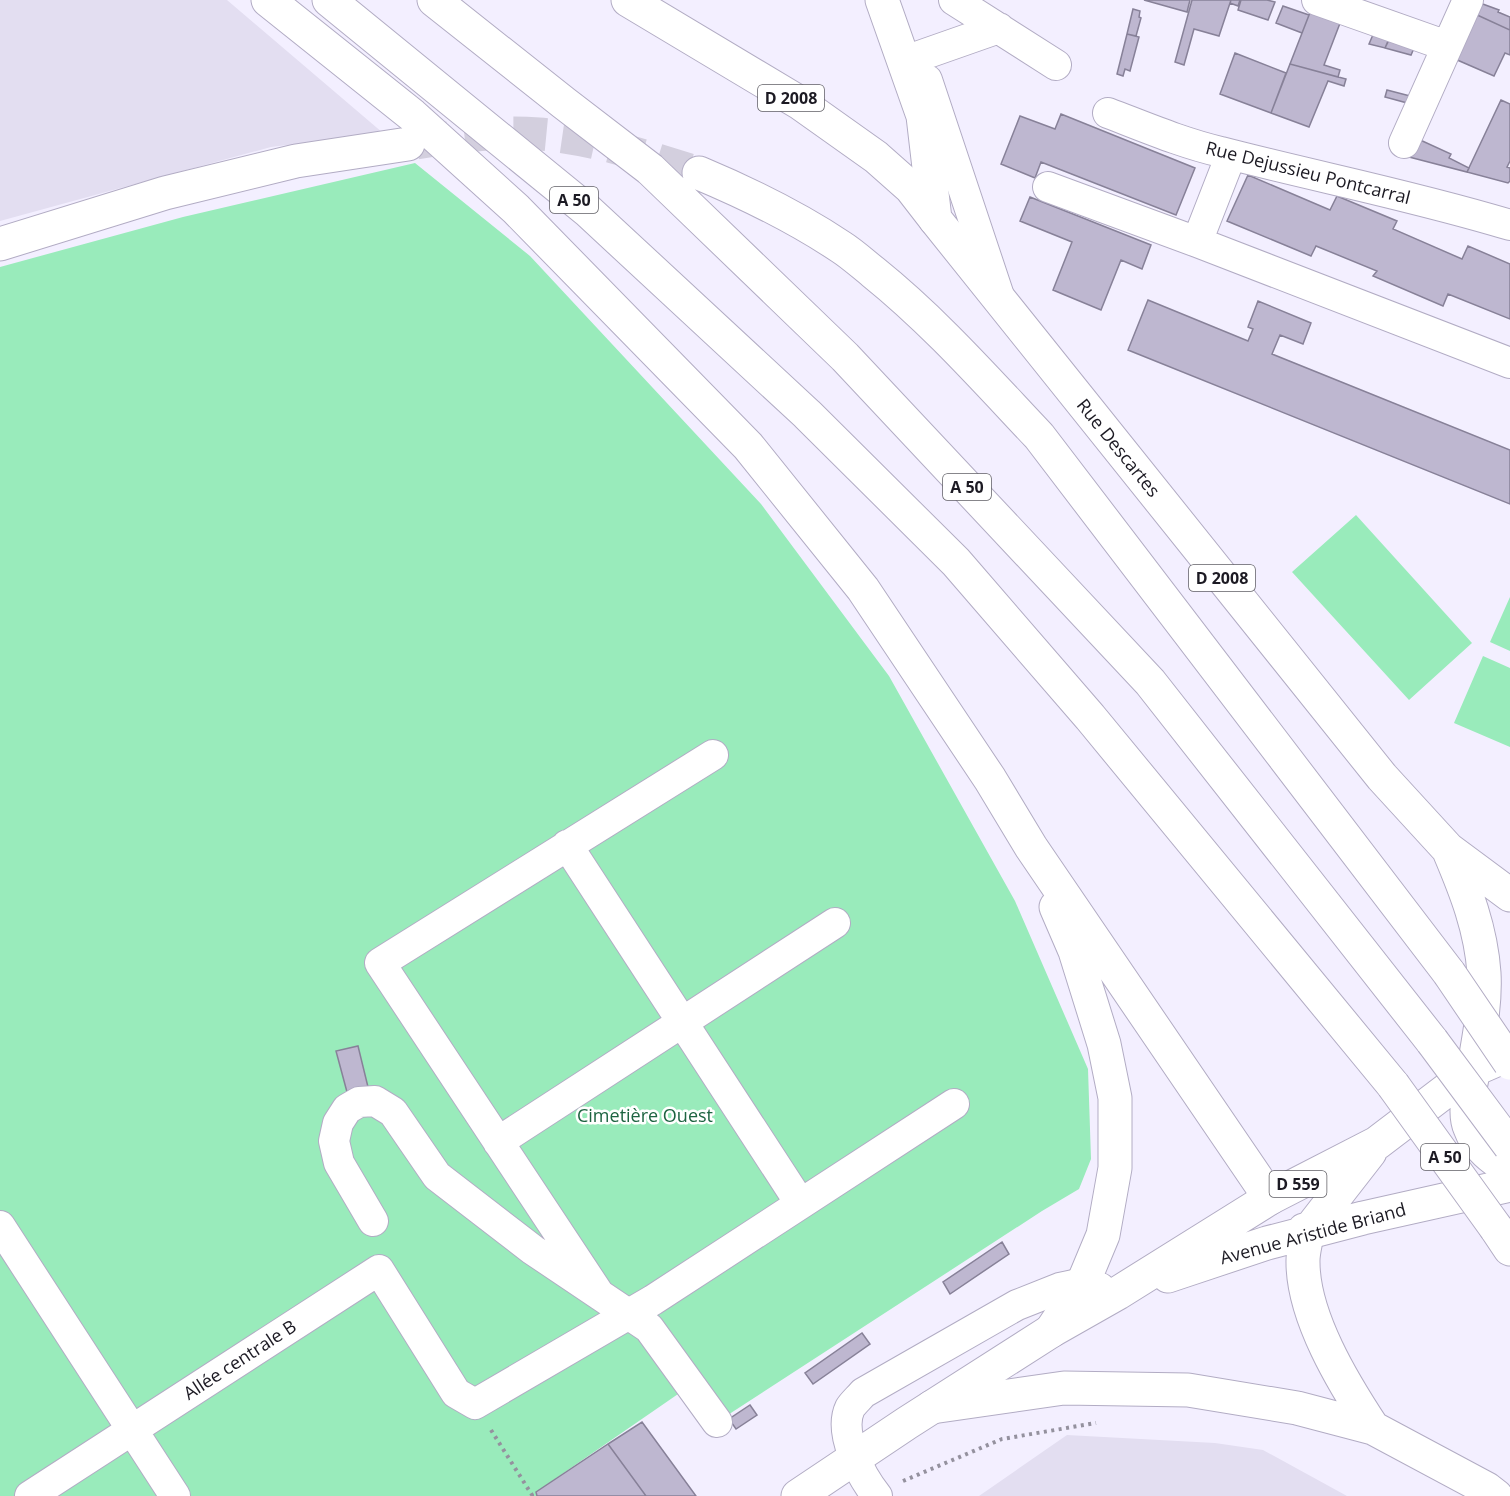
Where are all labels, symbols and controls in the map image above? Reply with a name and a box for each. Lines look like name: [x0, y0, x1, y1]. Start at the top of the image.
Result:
road number: D 2008: [758, 85, 824, 111]
street label: Rue Dejussieu Pontcarral: [1203, 135, 1413, 209]
road number: A 50: [550, 187, 598, 213]
street label: Rue Descartes: [1072, 393, 1166, 501]
road number: A 50: [943, 474, 991, 500]
road number: D 2008: [1189, 565, 1255, 591]
park label: Cimetière Ouest: [577, 1103, 713, 1127]
road number: A 50: [1421, 1144, 1469, 1170]
road number: D 559: [1270, 1171, 1326, 1197]
street label: Avenue Aristide Briand: [1217, 1197, 1408, 1269]
street label: Allée centrale B: [178, 1314, 300, 1405]

